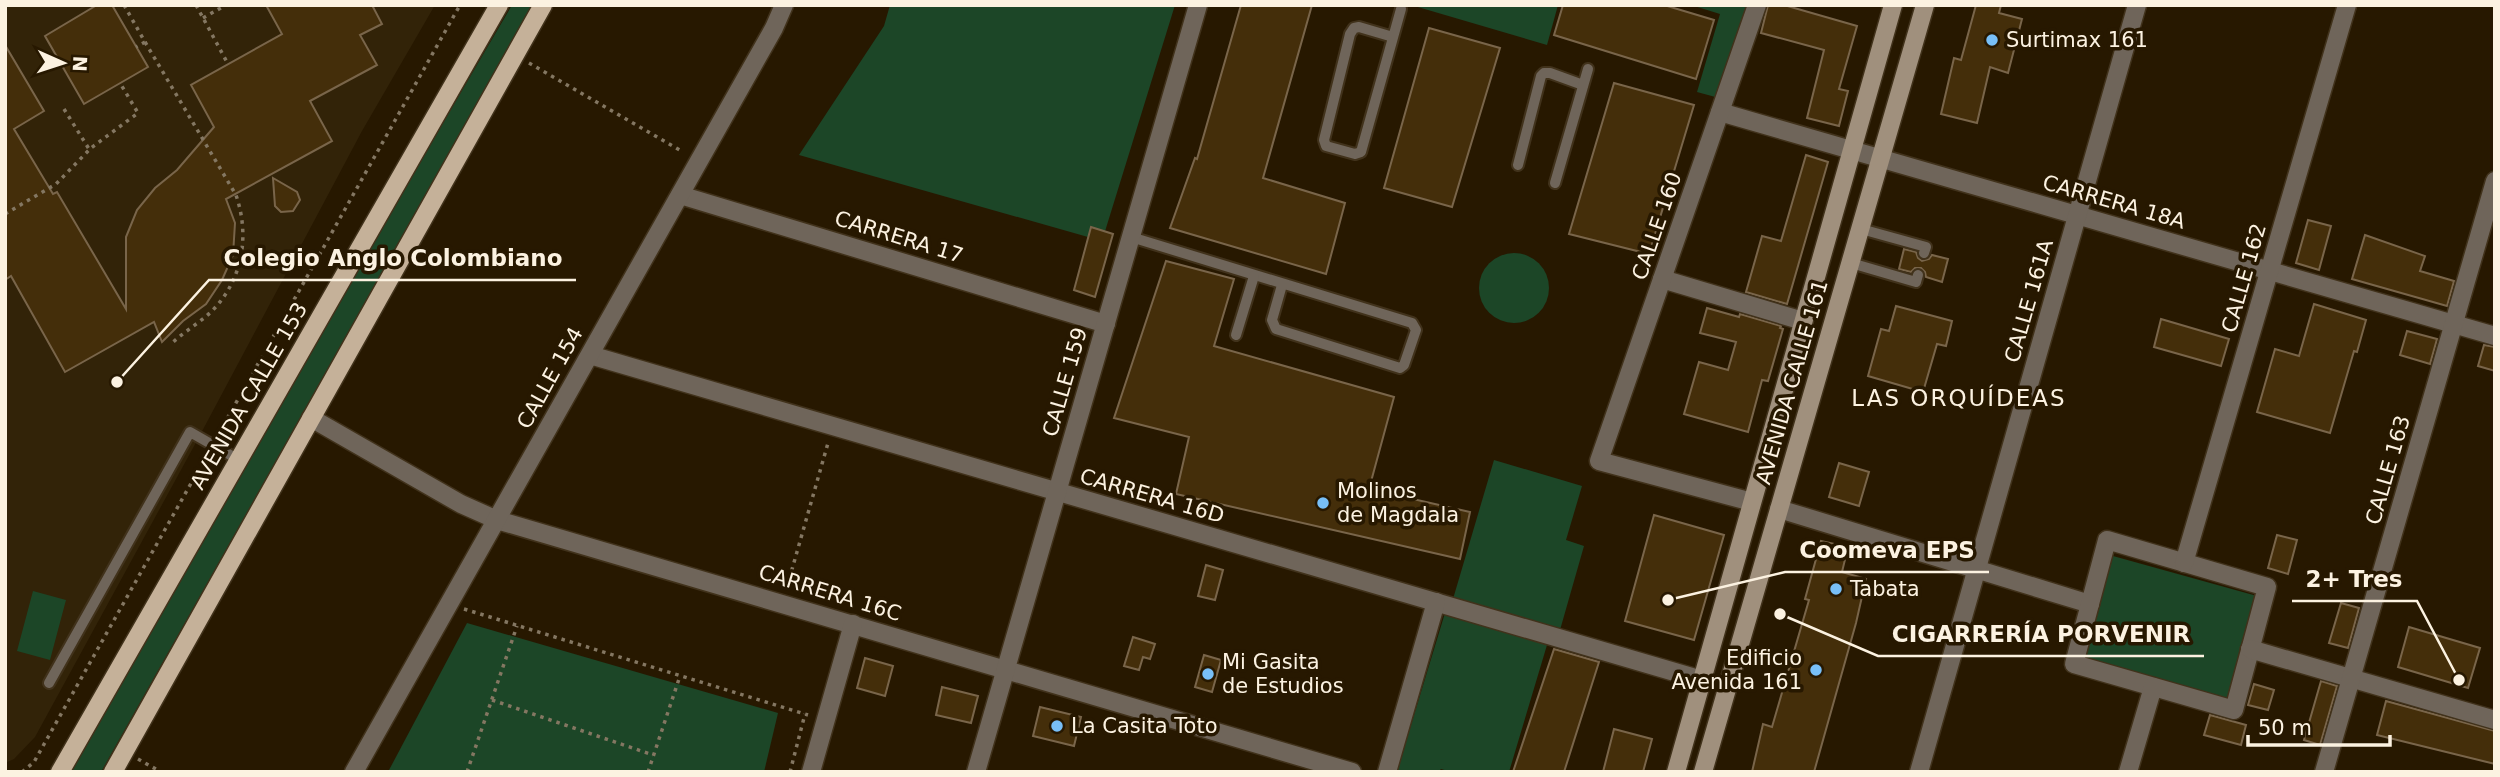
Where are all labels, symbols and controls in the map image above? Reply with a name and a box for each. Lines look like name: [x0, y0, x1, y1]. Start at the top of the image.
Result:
north arrow: [28, 28, 98, 98]
place label: Surtimax 161: [2006, 28, 2148, 52]
marker: Surtimax 161: [1984, 32, 2000, 48]
text: N: [69, 55, 91, 72]
street label: CALLE 160: [1627, 169, 1687, 283]
street label: CARRERA 18A: [2040, 170, 2189, 234]
street label: CARRERA 17: [832, 206, 966, 268]
street label: CALLE 162: [2217, 221, 2271, 335]
callout: Colegio Anglo Colombiano: [209, 236, 576, 280]
street label: CALLE 161A: [2000, 236, 2058, 365]
text: Colegio Anglo Colombiano: [223, 245, 563, 271]
street label: AVENIDA CALLE 161: [1751, 277, 1833, 487]
street label: AVENIDA CALLE 153: [186, 298, 312, 494]
street label: CALLE 154: [512, 323, 588, 433]
street label: CALLE 159: [1038, 325, 1092, 439]
district label: LAS ORQUÍDEAS: [1851, 384, 2067, 411]
street label: CALLE 163: [2361, 413, 2415, 527]
street label: CARRERA 16D: [1077, 464, 1227, 528]
place label: Molinos de Magdala: [1337, 479, 1459, 527]
marker: Molinos de Magdala: [1315, 495, 1331, 511]
callout: Coomeva EPS: [1785, 528, 1989, 572]
text: Coomeva EPS: [1799, 537, 1975, 563]
callout: 2+ Tres: [2292, 557, 2417, 601]
street label: CARRERA 16C: [756, 560, 904, 626]
text: 2+ Tres: [2305, 566, 2403, 592]
place label: Tabata: [1849, 577, 1920, 601]
marker: Tabata: [1828, 581, 1844, 597]
callout: CIGARRERÍA PORVENIR: [1878, 612, 2204, 656]
text: CIGARRERÍA PORVENIR: [1892, 620, 2191, 647]
place label: Edificio Avenida 161: [1671, 646, 1802, 694]
place label: Mi Gasita de Estudios: [1222, 650, 1344, 698]
marker: Edificio Avenida 161: [1808, 662, 1824, 678]
marker: Mi Gasita de Estudios: [1200, 666, 1216, 682]
scale bar: [2248, 704, 2390, 748]
place label: La Casita Toto: [1071, 714, 1218, 738]
text: 50 m: [2258, 716, 2312, 740]
marker: La Casita Toto: [1049, 718, 1065, 734]

